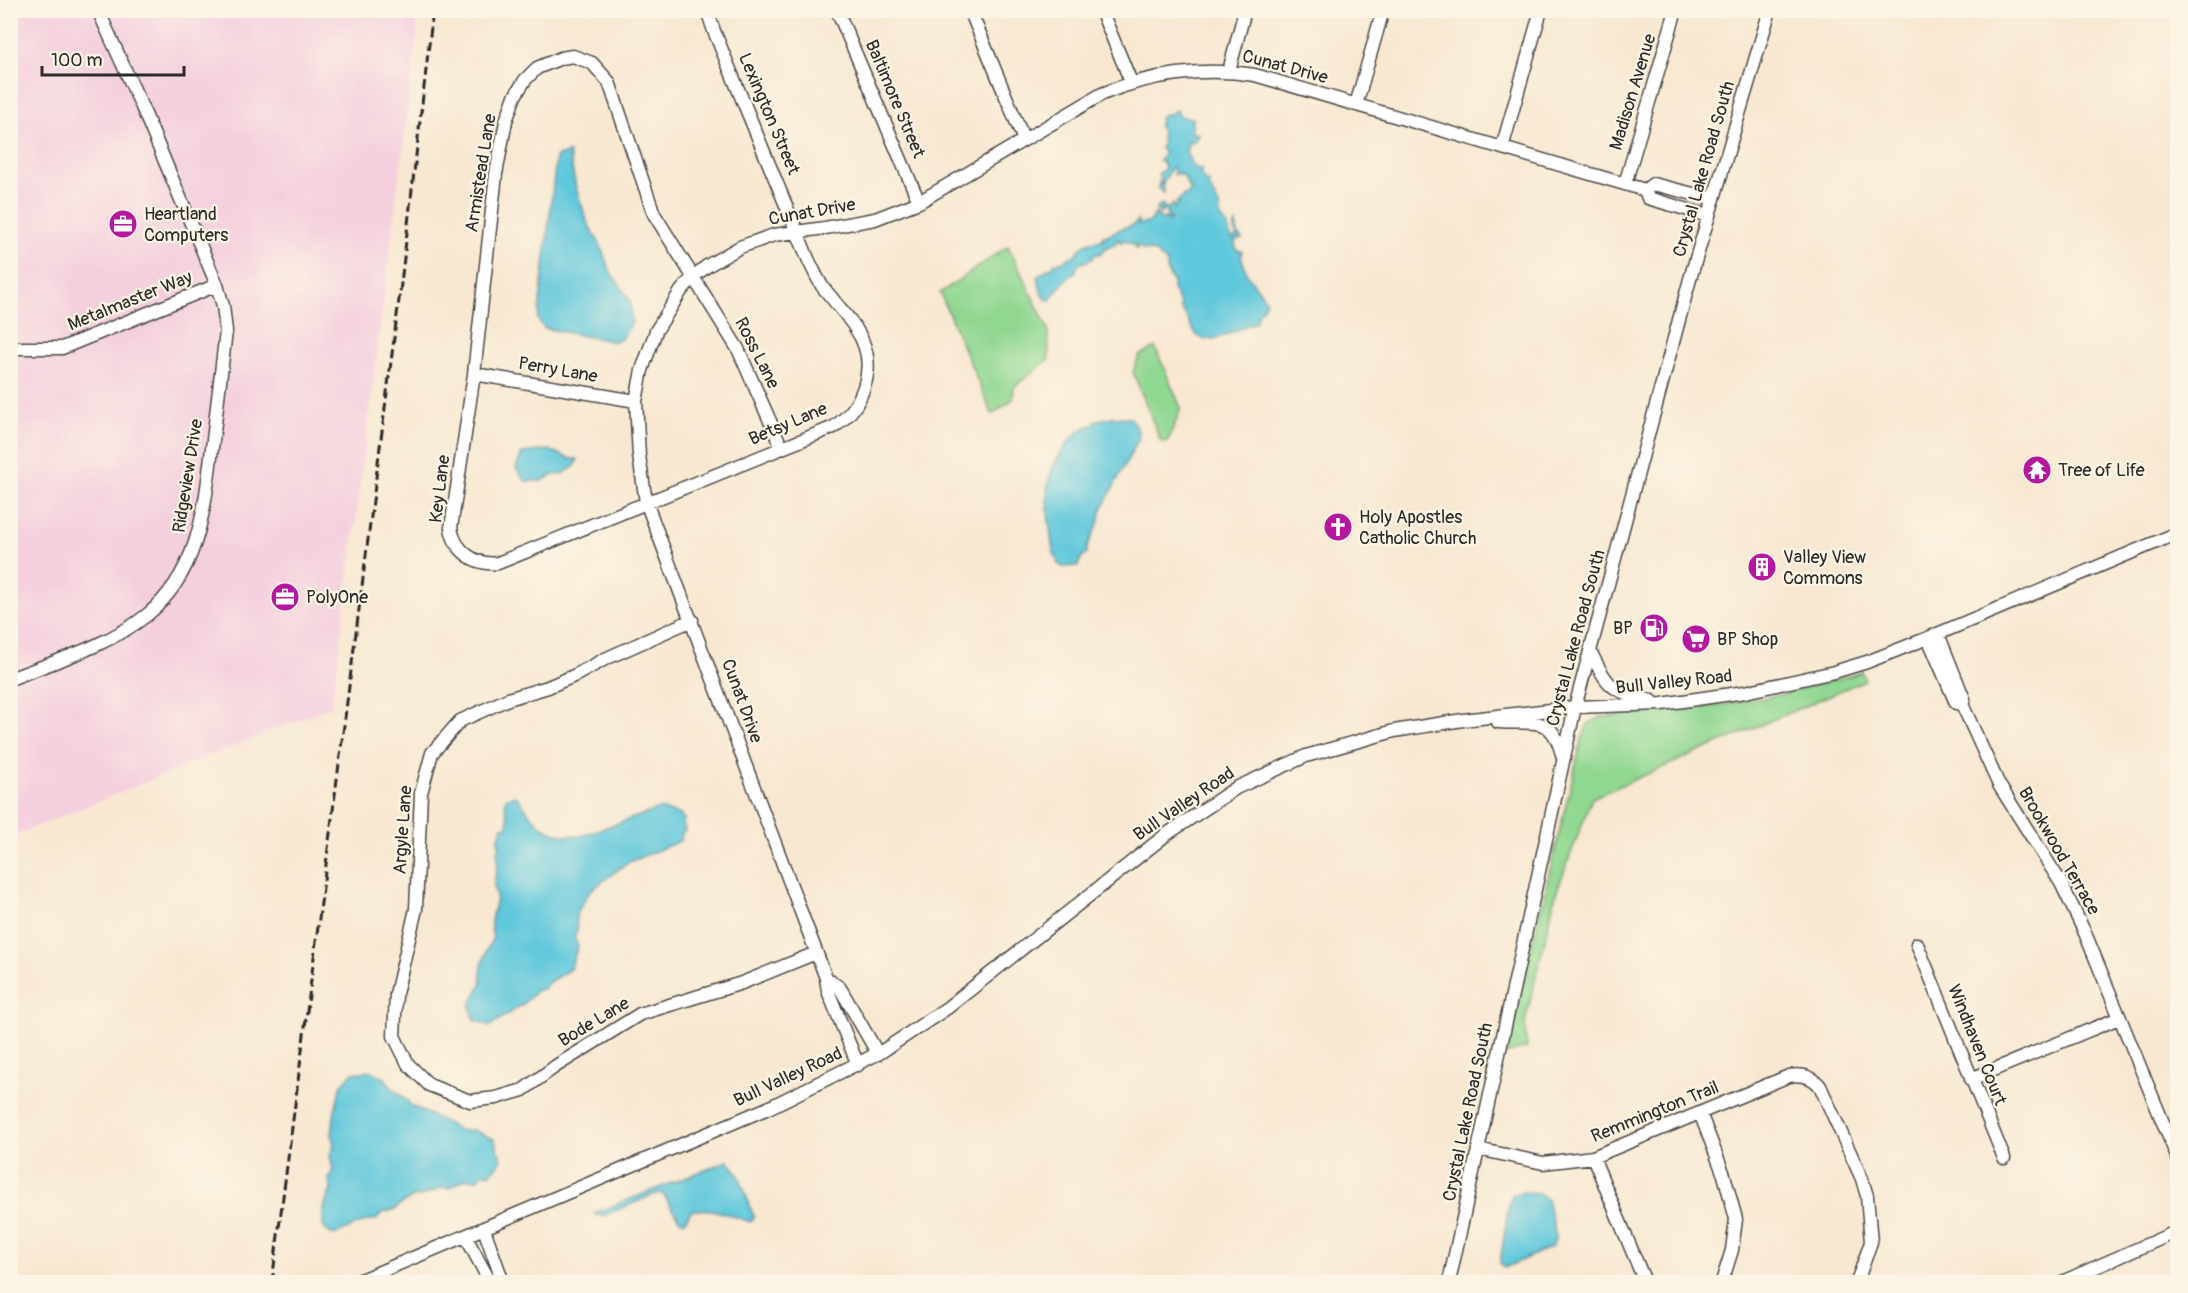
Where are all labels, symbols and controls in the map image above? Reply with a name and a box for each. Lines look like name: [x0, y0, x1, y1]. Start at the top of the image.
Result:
street label: Madison Avenue: [1604, 31, 1662, 153]
street label: Baltimore Street: [860, 36, 931, 162]
scale bar: [42, 39, 184, 77]
street label: Cunat Drive: [1240, 45, 1330, 89]
text: 100 m: [51, 49, 103, 72]
street label: Lexington Street: [733, 50, 805, 179]
street label: Crystal Lake Road South: [1668, 78, 1740, 260]
street label: Armistead Lane: [460, 112, 502, 234]
street label: Cunat Drive: [767, 193, 857, 231]
place label: Heartland Computers: [144, 203, 228, 247]
office icon: Heartland Computers: [107, 208, 139, 240]
street label: Metalmaster Way: [64, 265, 196, 336]
street label: Ross Lane: [729, 313, 785, 393]
street label: Perry Lane: [516, 352, 600, 388]
street label: Betsy Lane: [745, 397, 831, 451]
street label: Ridgeview Drive: [168, 417, 208, 535]
street label: Key Lane: [424, 454, 456, 524]
temple icon: Tree of Life: [2021, 454, 2053, 486]
place label: Tree of Life: [2058, 459, 2145, 482]
place label: Holy Apostles Catholic Church: [1359, 506, 1476, 550]
church icon: Holy Apostles Catholic Church: [1322, 511, 1354, 543]
place label: Valley View Commons: [1783, 546, 1866, 590]
street label: Crystal Lake Road South: [1541, 547, 1611, 729]
building icon: Valley View Commons: [1746, 551, 1778, 583]
office icon: PolyOne: [269, 581, 301, 613]
place label: PolyOne: [306, 586, 368, 609]
fuel station icon: BP: [1638, 612, 1670, 644]
place label: BP: [1613, 617, 1633, 640]
supermarket icon: BP Shop: [1680, 623, 1712, 655]
place label: BP Shop: [1717, 628, 1778, 651]
street label: Cunat Drive: [716, 656, 768, 746]
street label: Bull Valley Road: [1615, 664, 1733, 700]
street label: Bull Valley Road: [1129, 762, 1239, 846]
street label: Brookwood Terrace: [2013, 783, 2105, 919]
street label: Argyle Lane: [388, 785, 418, 875]
street label: Windhaven Court: [1942, 981, 2012, 1110]
street label: Bode Lane: [554, 992, 634, 1052]
street label: Crystal Lake Road South: [1438, 1021, 1498, 1203]
street label: Bull Valley Road: [730, 1042, 846, 1112]
street label: Remmington Trail: [1588, 1076, 1722, 1148]

